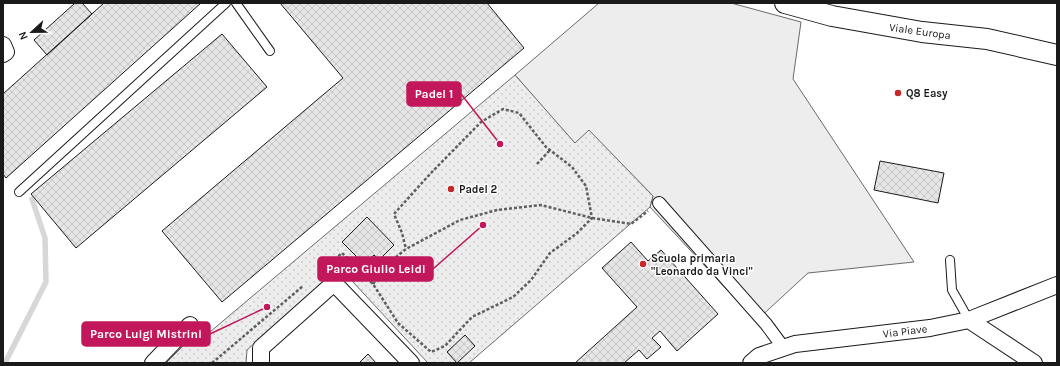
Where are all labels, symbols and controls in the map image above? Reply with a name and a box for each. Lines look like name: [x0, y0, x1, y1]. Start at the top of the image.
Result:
north arrow: [12, 12, 52, 52]
street label: Viale Europa: [888, 21, 952, 42]
text: N: [16, 29, 31, 42]
callout: Padel 1: [407, 82, 461, 106]
text: Padel 1: [415, 87, 453, 101]
place label: Q8 Easy: [906, 87, 948, 100]
marker: Q8 Easy: [893, 88, 903, 98]
place label: Padel 2: [459, 183, 498, 196]
marker: Padel 2: [446, 184, 456, 194]
place label: Scuola primaria "Leonardo da Vinci": [651, 252, 753, 278]
callout: Parco Giulio Leidi: [318, 257, 433, 281]
marker: Scuola primaria "Leonardo da Vinci": [638, 259, 648, 269]
text: Parco Giulio Leidi: [326, 262, 426, 276]
callout: Parco Luigi Mistrini: [82, 322, 210, 346]
street label: Via Piave: [882, 322, 928, 341]
text: Parco Luigi Mistrini: [90, 327, 202, 341]

